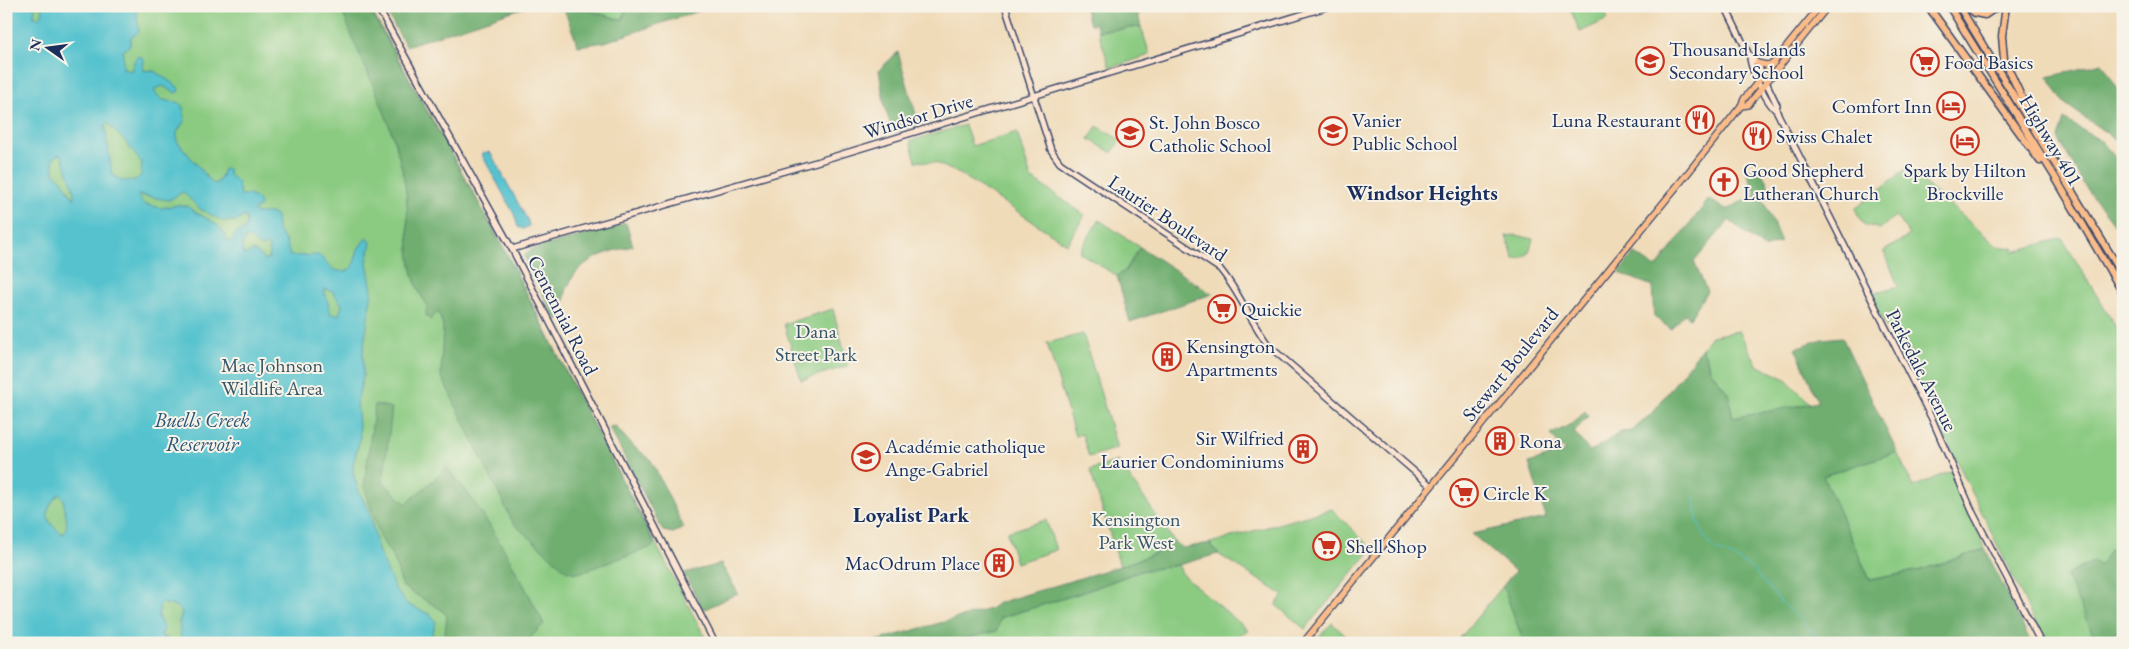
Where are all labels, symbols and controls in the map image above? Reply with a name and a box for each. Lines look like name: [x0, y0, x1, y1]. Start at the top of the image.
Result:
north arrow: [22, 22, 72, 72]
place label: Thousand Islands Secondary School: [1669, 36, 1805, 85]
text: N: [25, 37, 46, 53]
school or university icon: Thousand Islands Secondary School: [1635, 46, 1665, 76]
supermarket icon: Food Basics: [1910, 47, 1940, 77]
place label: Food Basics: [1944, 49, 2033, 75]
street label: Windsor Drive: [860, 87, 976, 145]
street label: Highway 401: [2014, 89, 2088, 191]
hotel icon: Comfort Inn: [1936, 91, 1966, 121]
place label: Comfort Inn: [1832, 93, 1932, 119]
restaurant icon: Luna Restaurant: [1685, 105, 1715, 135]
place label: Vanier Public School: [1352, 107, 1458, 156]
place label: Luna Restaurant: [1551, 107, 1682, 133]
place label: St. John Bosco Catholic School: [1149, 109, 1271, 158]
school or university icon: Vanier Public School: [1318, 116, 1348, 146]
school or university icon: St. John Bosco Catholic School: [1115, 118, 1145, 148]
restaurant icon: Swiss Chalet: [1742, 121, 1772, 151]
place label: Swiss Chalet: [1776, 123, 1873, 149]
hotel icon: Spark by Hilton Brockville: [1950, 126, 1980, 156]
place label: Good Shepherd Lutheran Church: [1743, 157, 1879, 206]
place label: Spark by Hilton Brockville: [1904, 157, 2027, 206]
church icon: Good Shepherd Lutheran Church: [1709, 167, 1739, 197]
street label: Laurier Boulevard: [1103, 169, 1233, 268]
district label: Windsor Heights: [1346, 179, 1498, 206]
street label: Centennial Road: [522, 251, 605, 380]
supermarket icon: Quickie: [1207, 294, 1237, 324]
place label: Quickie: [1241, 296, 1302, 322]
street label: Stewart Boulevard: [1456, 301, 1565, 426]
street label: Parkedale Avenue: [1880, 304, 1964, 436]
park label: Dana Street Park: [775, 318, 858, 367]
place label: Kensington Apartments: [1185, 333, 1277, 382]
building icon: Kensington Apartments: [1152, 342, 1182, 372]
park label: Mac Johnson Wildlife Area: [221, 352, 323, 401]
water label: Buells Creek Reservoir: [153, 406, 250, 457]
place label: Sir Wilfried Laurier Condominiums: [1101, 425, 1285, 474]
building icon: Rona: [1485, 426, 1515, 456]
place label: Rona: [1519, 428, 1562, 454]
place label: Académie catholique Ange-Gabriel: [884, 433, 1046, 482]
building icon: Sir Wilfried Laurier Condominiums: [1288, 434, 1318, 464]
school or university icon: Académie catholique Ange-Gabriel: [851, 442, 881, 472]
supermarket icon: Circle K: [1449, 478, 1479, 508]
place label: Circle K: [1483, 480, 1548, 506]
district label: Loyalist Park: [853, 501, 969, 528]
park label: Kensington Park West: [1091, 506, 1181, 555]
supermarket icon: Shell Shop: [1312, 531, 1342, 561]
place label: Shell Shop: [1346, 533, 1427, 559]
building icon: MacOdrum Place: [984, 548, 1014, 578]
place label: MacOdrum Place: [845, 550, 980, 576]

